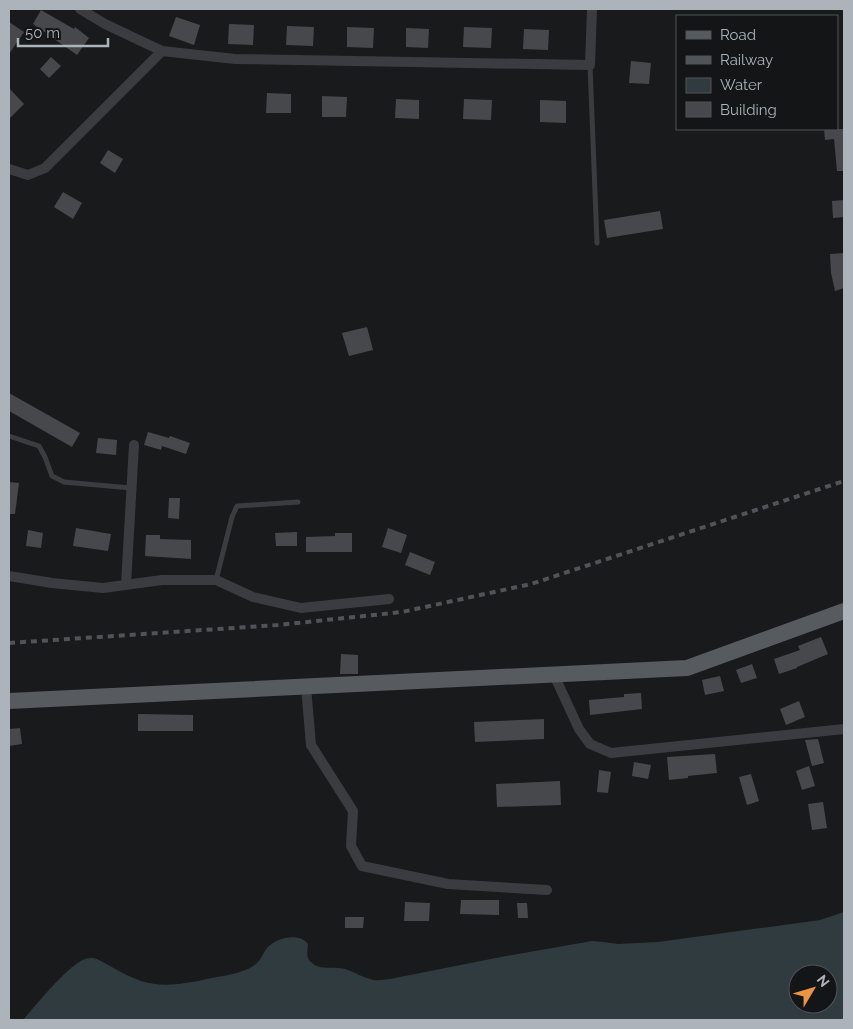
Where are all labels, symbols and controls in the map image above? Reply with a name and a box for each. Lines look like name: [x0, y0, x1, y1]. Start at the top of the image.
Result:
scale bar: [18, 15, 108, 47]
legend: [676, 15, 838, 130]
text: 50 m: [25, 24, 60, 42]
text: Road: [720, 26, 756, 44]
text: Railway: [720, 51, 773, 69]
text: Water: [720, 76, 763, 94]
text: Building: [720, 101, 777, 119]
north arrow: [788, 964, 838, 1014]
text: N: [814, 972, 833, 990]

